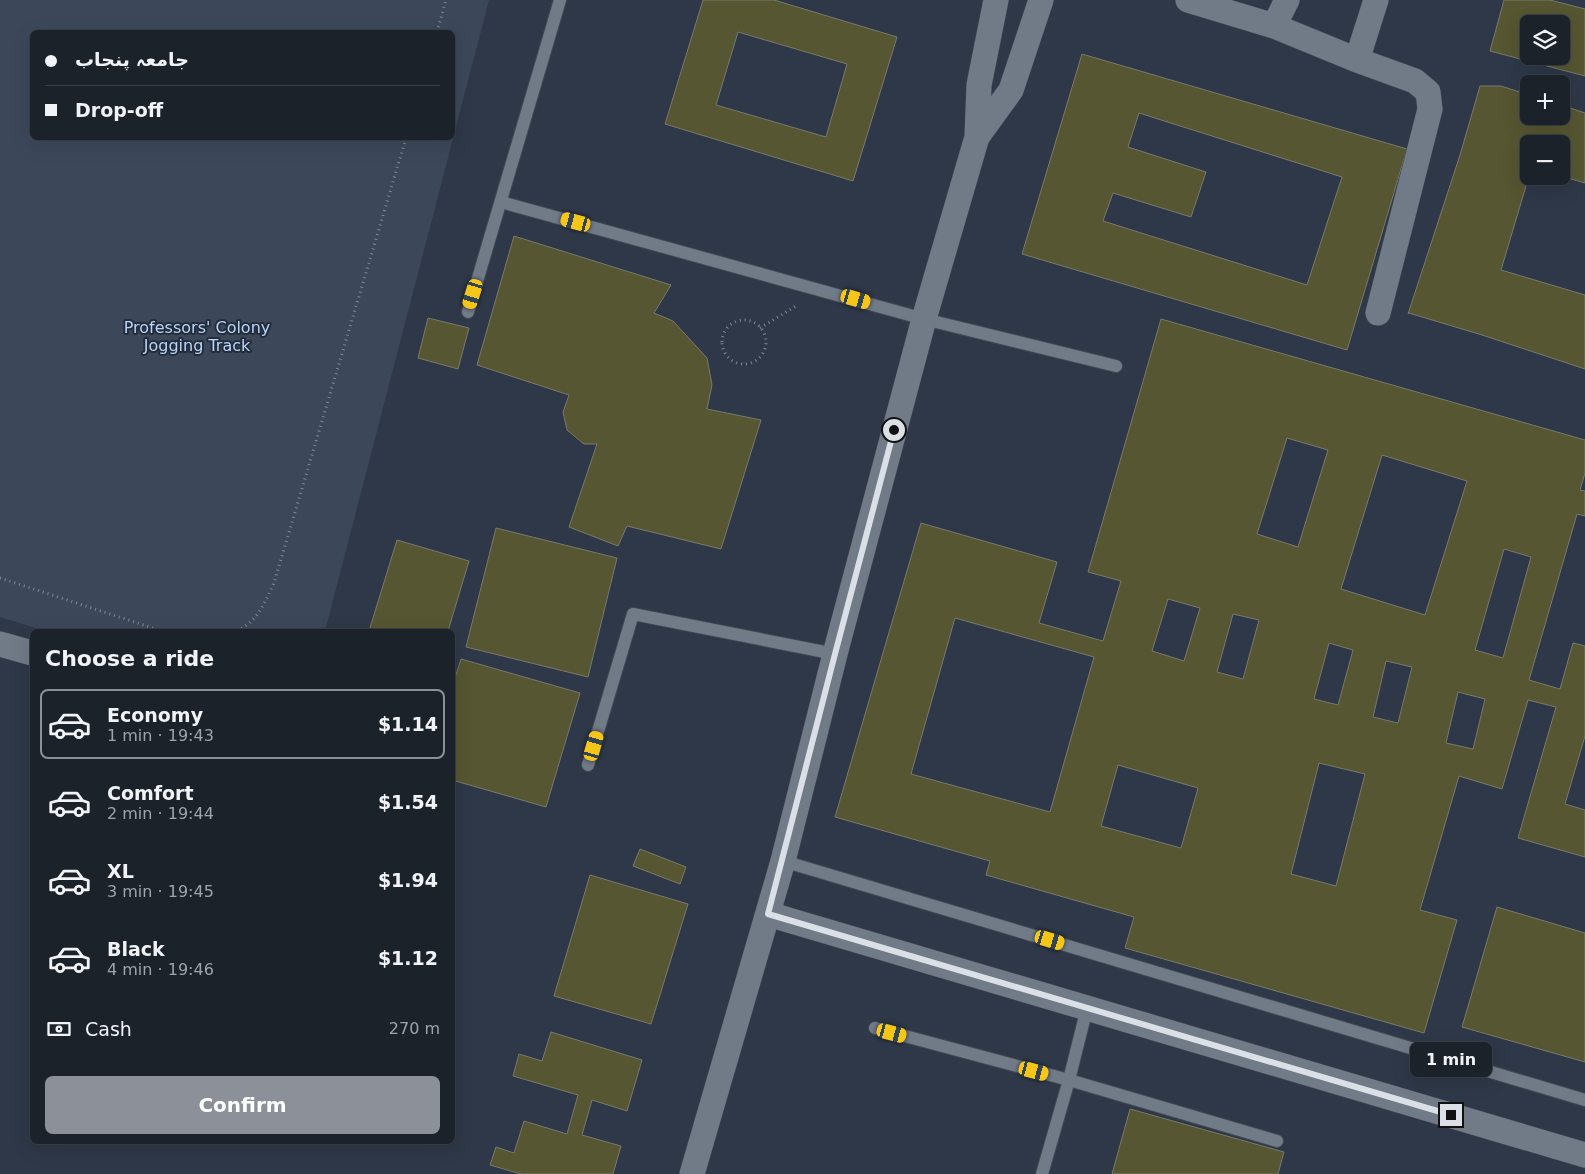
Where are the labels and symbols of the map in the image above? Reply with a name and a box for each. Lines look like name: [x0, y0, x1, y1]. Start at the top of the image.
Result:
car: [559, 211, 592, 233]
car: [461, 277, 484, 311]
car: [839, 288, 872, 310]
park label: Professors' Colony Jogging Track: [124, 318, 270, 355]
route start: [883, 419, 905, 441]
car: [582, 730, 605, 762]
car: [1033, 928, 1066, 952]
car: [875, 1022, 908, 1044]
callout: 1 min: [1410, 1042, 1492, 1078]
car: [1017, 1060, 1050, 1082]
route end: [1440, 1104, 1462, 1126]

